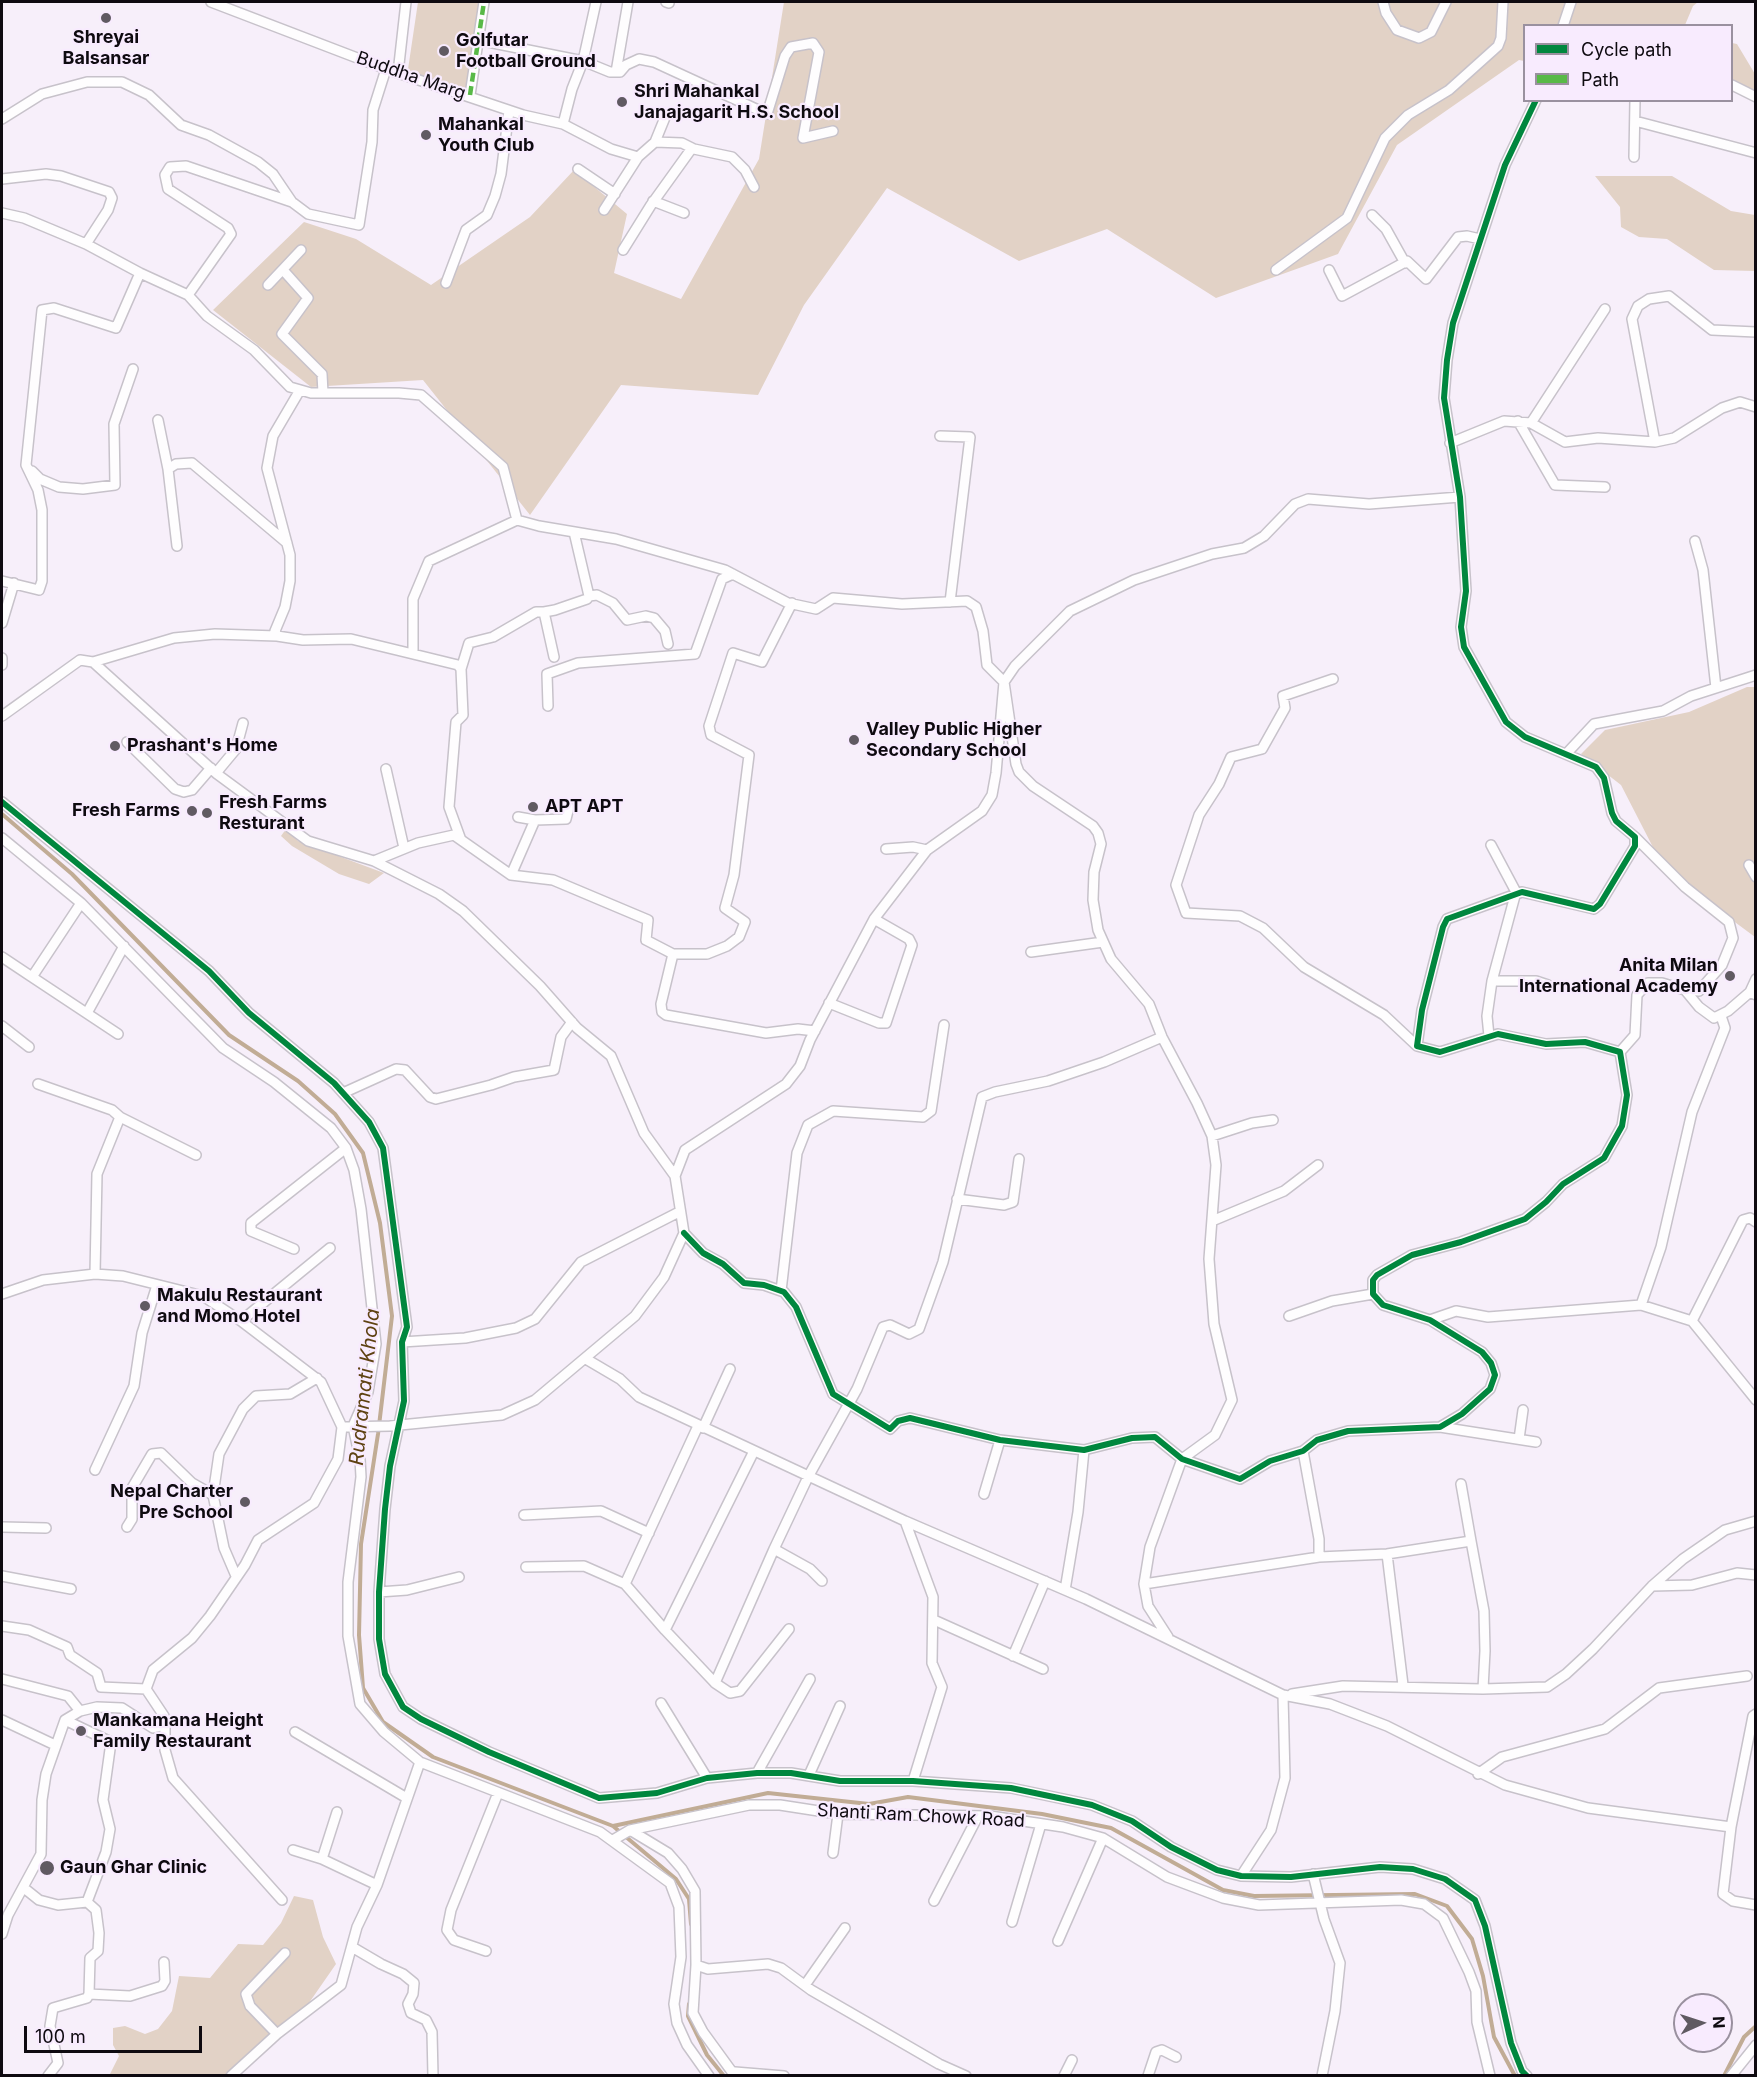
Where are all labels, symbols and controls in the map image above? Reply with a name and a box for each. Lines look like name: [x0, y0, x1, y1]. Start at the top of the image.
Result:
marker: Shreyai Balsansar: [99, 11, 113, 25]
legend: [1523, 24, 1733, 102]
place label: Shreyai Balsansar: [63, 27, 149, 70]
place label: Golfutar Football Ground: [456, 30, 596, 72]
text: Cycle path: [1581, 39, 1672, 60]
marker: Golfutar Football Ground: [437, 44, 451, 58]
street label: Buddha Marg: [354, 47, 468, 105]
text: Path: [1581, 69, 1619, 90]
place label: Shri Mahankal Janajagarit H.S. School: [634, 81, 839, 124]
marker: Shri Mahankal Janajagarit H.S. School: [615, 95, 629, 109]
place label: Mahankal Youth Club: [438, 114, 534, 156]
marker: Mahankal Youth Club: [419, 128, 433, 142]
place label: Valley Public Higher Secondary School: [866, 719, 1042, 762]
marker: Valley Public Higher Secondary School: [847, 733, 861, 747]
place label: Prashant's Home: [127, 735, 278, 757]
marker: Prashant's Home: [108, 739, 122, 753]
place label: Fresh Farms Resturant: [219, 792, 327, 834]
place label: APT APT: [545, 796, 623, 818]
place label: Fresh Farms: [72, 800, 180, 822]
marker: APT APT: [526, 800, 540, 814]
marker: Fresh Farms: [185, 804, 199, 818]
marker: Fresh Farms Resturant: [200, 806, 214, 820]
place label: Anita Milan International Academy: [1519, 955, 1718, 998]
marker: Anita Milan International Academy: [1723, 969, 1737, 983]
place label: Makulu Restaurant and Momo Hotel: [157, 1285, 322, 1328]
marker: Makulu Restaurant and Momo Hotel: [138, 1299, 152, 1313]
water label: Rudramati Khola: [345, 1307, 385, 1467]
place label: Nepal Charter Pre School: [110, 1481, 233, 1524]
marker: Nepal Charter Pre School: [238, 1495, 252, 1509]
place label: Mankamana Height Family Restaurant: [93, 1710, 263, 1752]
marker: Mankamana Height Family Restaurant: [74, 1724, 88, 1738]
street label: Shanti Ram Chowk Road: [817, 1800, 1025, 1832]
place label: Gaun Ghar Clinic: [60, 1857, 207, 1879]
marker: Gaun Ghar Clinic: [38, 1859, 56, 1877]
north arrow: [1673, 1993, 1733, 2053]
scale bar: [27, 2014, 206, 2052]
text: N: [1709, 2016, 1729, 2029]
text: 100 m: [35, 2026, 86, 2047]

